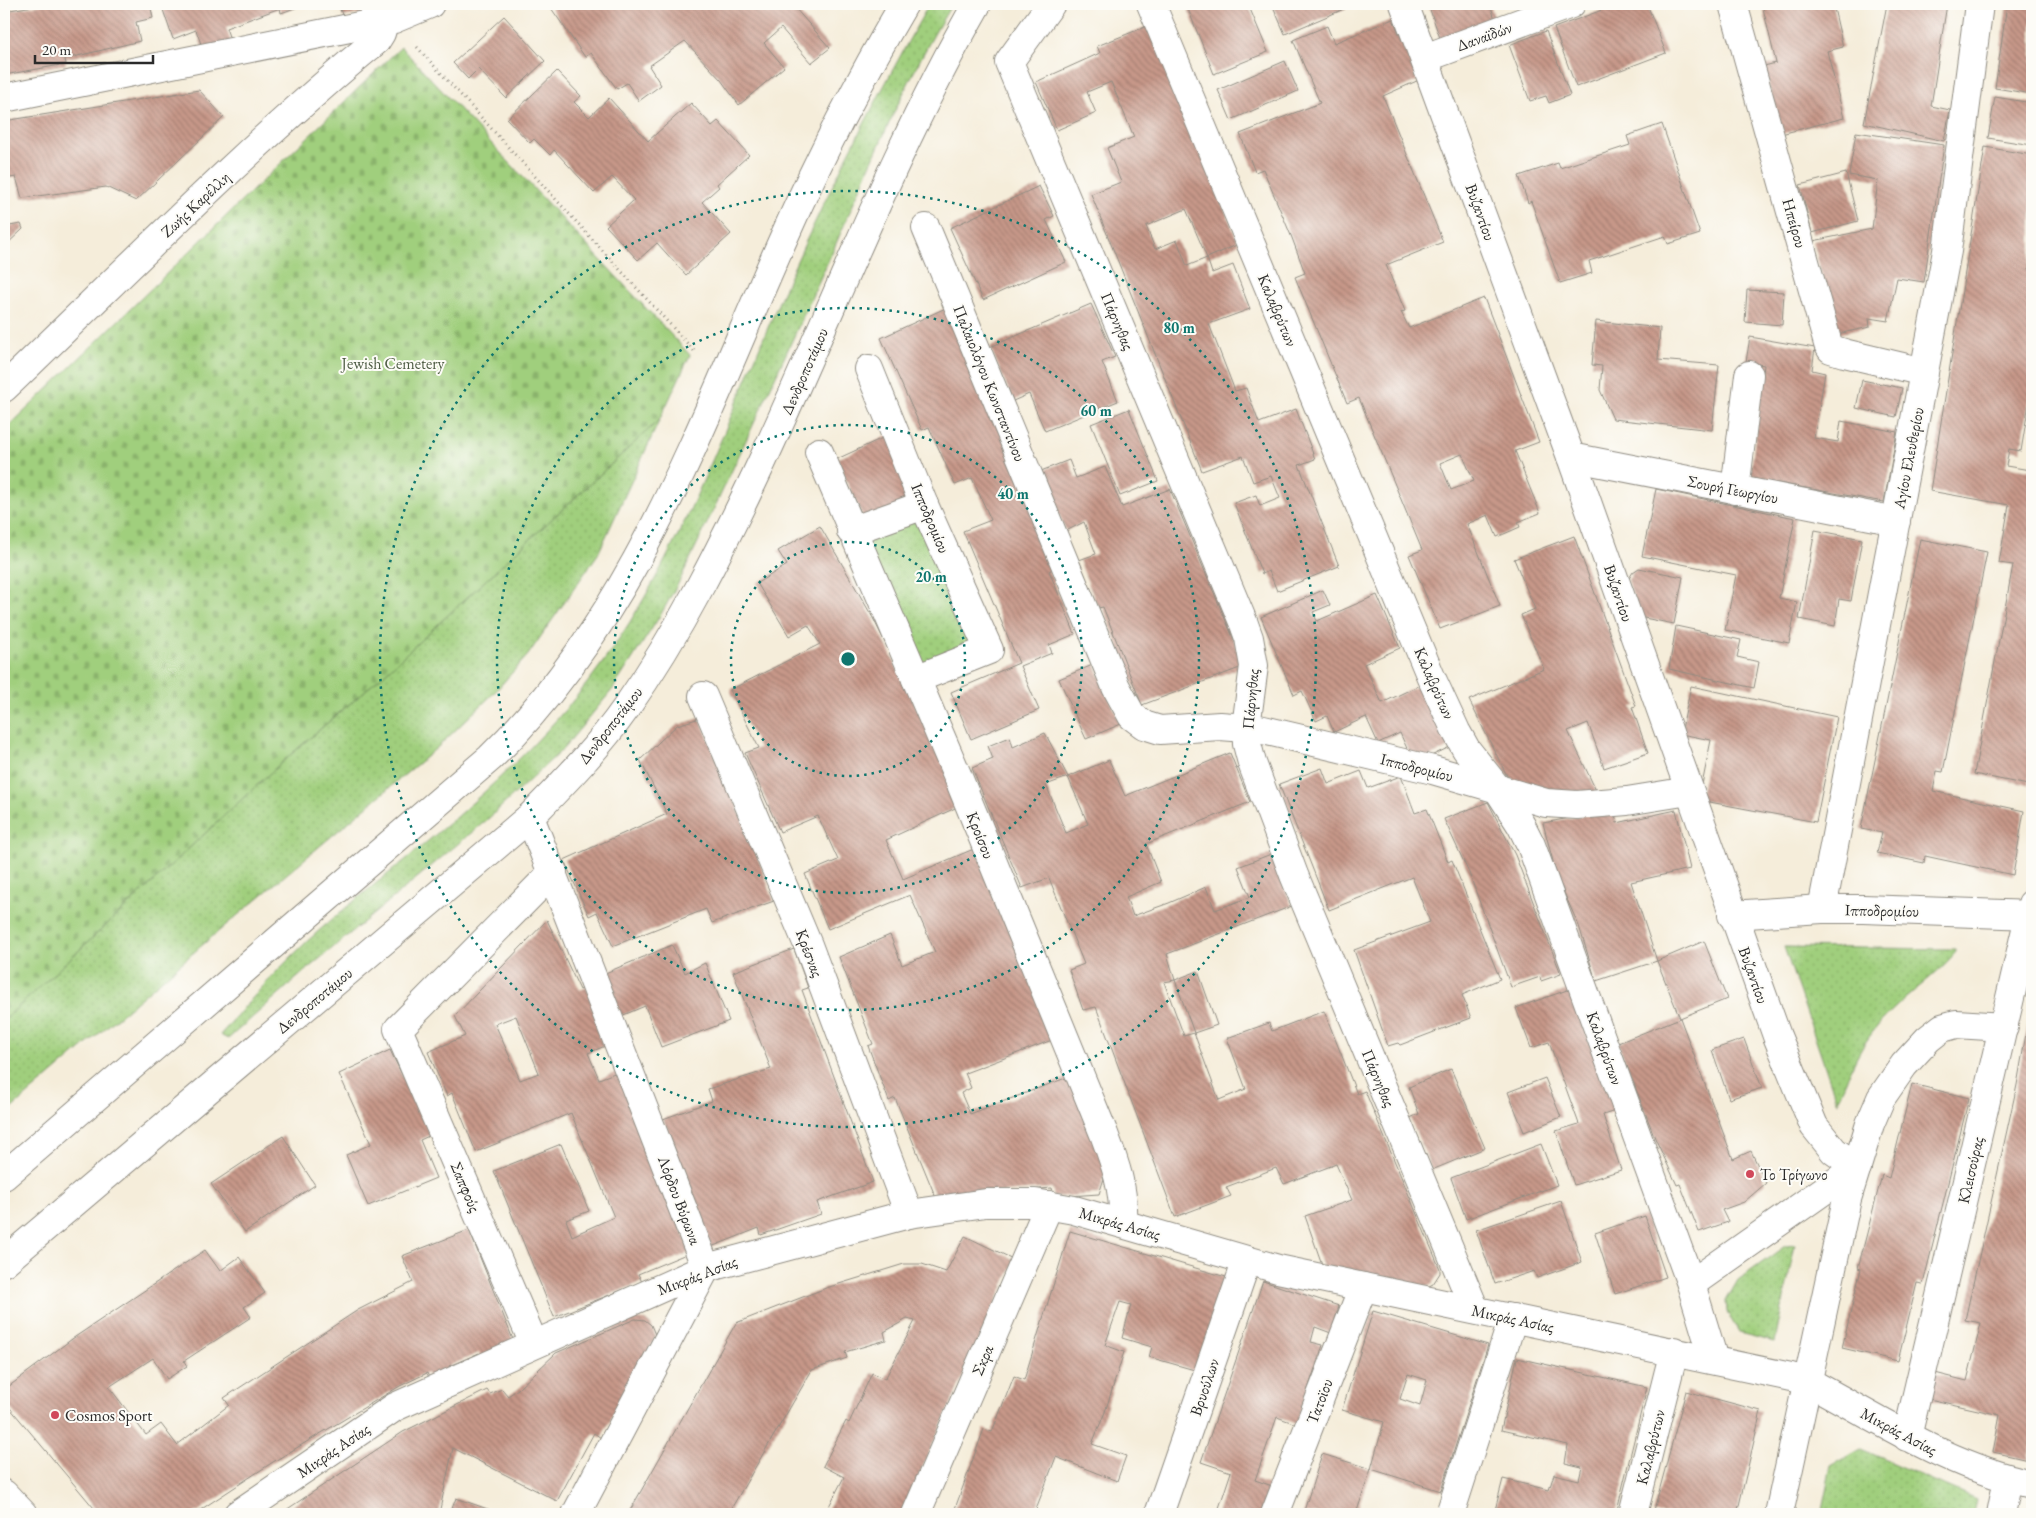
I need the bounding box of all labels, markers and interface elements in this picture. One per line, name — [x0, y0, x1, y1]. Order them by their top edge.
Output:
street label: Δαναϊδών — [1453, 17, 1515, 56]
scale bar — [35, 32, 152, 64]
text: 20 m — [42, 40, 71, 59]
street label: Ζωής Καρέλλη — [156, 167, 234, 242]
street label: Βυζαντίου — [1461, 181, 1501, 244]
street label: Ηπείρου — [1777, 196, 1812, 250]
street label: Καλαβρύτων — [1253, 271, 1302, 350]
street label: Πάρνηθας — [1096, 289, 1139, 354]
street label: Παλαιολόγου Κωνσταντίνου — [948, 302, 1031, 465]
text: 80 m — [1163, 318, 1195, 337]
street label: Δενδροποτάμου — [776, 324, 833, 418]
park label: Jewish Cemetery — [339, 353, 446, 374]
text: 60 m — [1080, 401, 1112, 420]
street label: Αγίου Ελευθερίου — [1888, 405, 1929, 512]
street label: Σουρή Γεωργίου — [1686, 470, 1780, 509]
street label: Ιπποδρομίου — [906, 480, 955, 556]
text: 40 m — [997, 484, 1029, 503]
street label: Βυζαντίου — [1599, 562, 1638, 625]
text: 20 m — [915, 567, 947, 586]
street label: Καλαβρύτων — [1409, 644, 1460, 723]
centre of rings — [839, 650, 857, 668]
street label: Πάρνηθας — [1237, 667, 1264, 730]
street label: Δενδροποτάμου — [573, 682, 647, 768]
street label: Ιπποδρομίου — [1378, 748, 1455, 787]
street label: Κροίσου — [962, 809, 999, 862]
street label: Ιπποδρομίου — [1845, 899, 1919, 922]
street label: Κρέσνας — [791, 926, 828, 981]
street label: Βυζαντίου — [1734, 944, 1774, 1007]
street label: Δενδροποτάμου — [272, 962, 357, 1038]
street label: Καλαβρύτων — [1582, 1008, 1628, 1088]
street label: Πάρνηθας — [1357, 1046, 1400, 1111]
street label: Κλεισούρας — [1953, 1134, 1988, 1206]
street label: Λόρδου Βύρωνα — [653, 1152, 706, 1248]
street label: Σαπφούς — [446, 1159, 486, 1216]
place label: Το Τρίγωνο — [1760, 1164, 1828, 1185]
marker: Το Τρίγωνο — [1744, 1168, 1756, 1180]
street label: Μικράς Ασίας — [1077, 1202, 1163, 1245]
street label: Μικράς Ασίας — [654, 1250, 740, 1300]
street label: Μικράς Ασίας — [1470, 1300, 1557, 1338]
street label: Σκρα — [967, 1341, 999, 1379]
street label: Βρυούλων — [1185, 1356, 1224, 1419]
street label: Τατοϊου — [1301, 1376, 1338, 1427]
street label: Μικράς Ασίας — [1857, 1403, 1941, 1461]
place label: Cosmos Sport — [65, 1405, 152, 1426]
street label: Καλαβρύτων — [1631, 1407, 1670, 1487]
marker: Cosmos Sport — [49, 1409, 61, 1421]
street label: Μικράς Ασίας — [293, 1418, 374, 1483]

